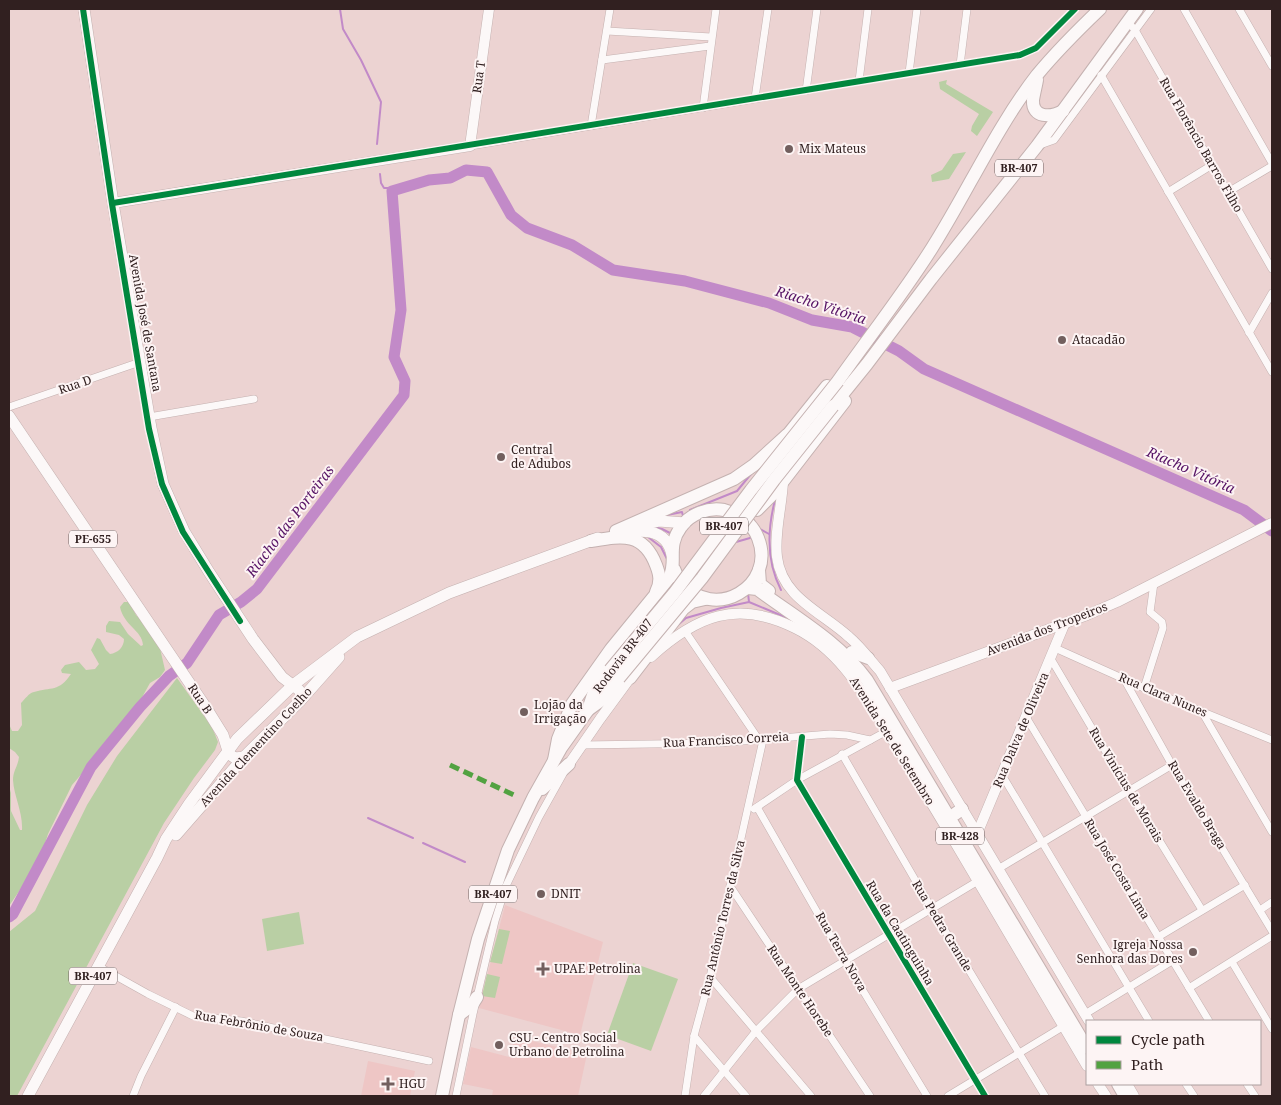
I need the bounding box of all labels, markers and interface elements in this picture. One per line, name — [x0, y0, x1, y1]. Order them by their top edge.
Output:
street label: Rua T — [468, 59, 489, 94]
street label: Rua Florêncio Barros Filho — [1156, 74, 1247, 215]
place label: Mix Mateus — [799, 140, 866, 157]
marker: Mix Mateus — [783, 143, 795, 155]
road number: BR-407 — [995, 160, 1043, 177]
street label: Avenida José de Santana — [125, 253, 166, 393]
water label: Riacho Vitória — [772, 281, 870, 328]
place label: Atacadão — [1072, 331, 1125, 348]
marker: Atacadão — [1056, 334, 1068, 346]
street label: Rua D — [56, 371, 94, 398]
place label: Central de Adubos — [511, 441, 571, 472]
water label: Riacho Vitória — [1143, 441, 1239, 498]
marker: Central de Adubos — [495, 451, 507, 463]
water label: Riacho das Porteiras — [241, 461, 338, 581]
road number: BR-407 — [700, 518, 748, 534]
road number: PE-655 — [69, 530, 117, 548]
street label: Avenida dos Tropeiros — [984, 598, 1110, 659]
street label: Rodovia BR-407 — [589, 615, 656, 696]
street label: Rua Clara Nunes — [1116, 668, 1210, 721]
street label: Rua Dalva de Oliveira — [988, 669, 1053, 790]
street label: Avenida Sete de Setembro — [846, 673, 939, 808]
street label: Rua B — [184, 680, 217, 717]
street label: Avenida Clementino Coelho — [196, 683, 316, 810]
place label: Lojão da Irrigação — [534, 696, 586, 727]
marker: Lojão da Irrigação — [518, 706, 530, 718]
street label: Rua Vinícius de Morais — [1085, 724, 1168, 845]
street label: Rua Francisco Correia — [663, 728, 790, 751]
street label: Rua Evaldo Braga — [1164, 757, 1231, 853]
street label: Rua José Costa Lima — [1081, 815, 1154, 923]
road number: BR-428 — [936, 828, 984, 844]
street label: Rua Antônio Torres da Silva — [696, 838, 749, 997]
street label: Rua da Caatinguinha — [862, 877, 939, 988]
street label: Rua Pedra Grande — [908, 877, 976, 975]
place label: DNIT — [551, 885, 581, 902]
road number: BR-407 — [469, 886, 517, 902]
marker: DNIT — [535, 888, 547, 900]
street label: Rua Terra Nova — [812, 909, 871, 995]
place label: Igreja Nossa Senhora das Dores — [1077, 936, 1183, 967]
street label: Rua Monte Horebe — [763, 941, 837, 1040]
marker: Igreja Nossa Senhora das Dores — [1187, 946, 1199, 958]
place label: UPAE Petrolina — [554, 960, 641, 977]
marker: UPAE Petrolina — [536, 962, 550, 976]
road number: BR-407 — [69, 968, 117, 984]
street label: Rua Febrônio de Souza — [193, 1006, 325, 1045]
legend — [1086, 1020, 1261, 1085]
place label: CSU - Centro Social Urbano de Petrolina — [509, 1029, 625, 1060]
text: Cycle path — [1131, 1029, 1206, 1049]
marker: CSU - Centro Social Urbano de Petrolina — [493, 1039, 505, 1051]
text: Path — [1131, 1054, 1164, 1074]
place label: HGU — [399, 1075, 426, 1092]
marker: HGU — [381, 1077, 395, 1091]

